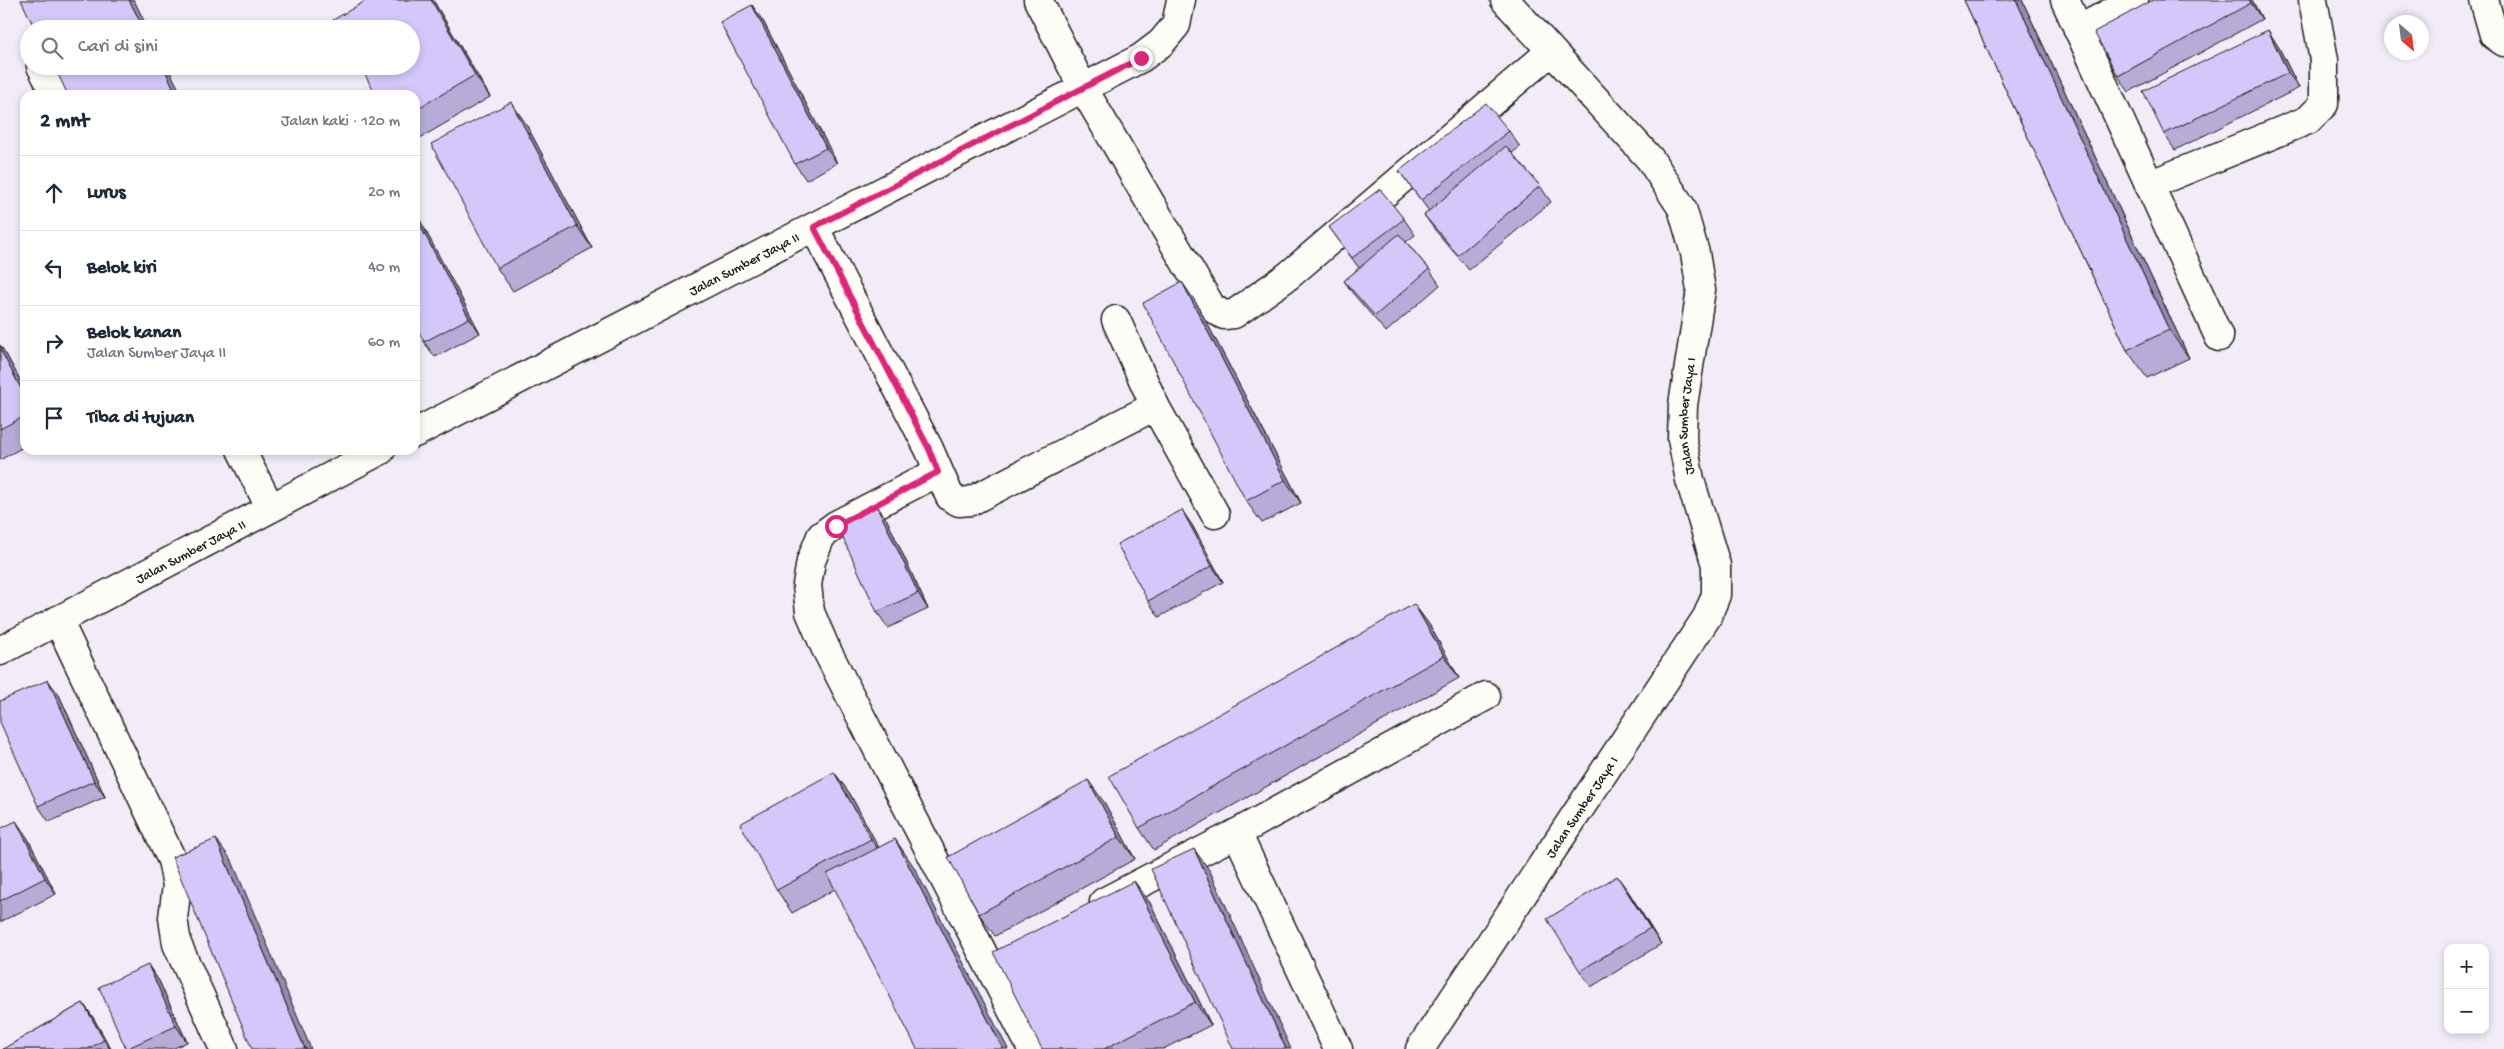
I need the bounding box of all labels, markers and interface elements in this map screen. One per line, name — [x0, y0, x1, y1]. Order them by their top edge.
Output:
north arrow — [2384, 15, 2429, 60]
search box — [20, 20, 420, 75]
icon: search — [38, 34, 66, 62]
text: Cari di sini — [78, 36, 158, 59]
route end — [1130, 47, 1153, 70]
text: 2 mnt — [40, 110, 89, 135]
text: Jalan kaki · 120 m — [281, 113, 400, 132]
icon: ahead — [40, 179, 68, 207]
text: Lurus — [87, 182, 126, 205]
text: 20 m — [368, 184, 400, 203]
street label: Jalan Sumber Jaya II — [687, 230, 803, 301]
icon: left — [40, 254, 68, 282]
text: Belok kiri — [87, 257, 157, 280]
text: 40 m — [368, 259, 400, 278]
text: Belok kanan — [87, 322, 181, 345]
icon: right — [40, 329, 68, 357]
text: 60 m — [368, 334, 400, 353]
text: Jalan Sumber Jaya II — [87, 345, 226, 364]
street label: Jalan Sumber Jaya I — [1676, 356, 1701, 476]
icon: arrive — [40, 404, 68, 432]
text: Tiba di tujuan — [87, 407, 194, 430]
route start — [825, 515, 848, 538]
street label: Jalan Sumber Jaya II — [133, 517, 249, 589]
street label: Jalan Sumber Jaya I — [1543, 754, 1623, 862]
map controls — [2444, 944, 2489, 1034]
button: + — [2444, 944, 2489, 989]
button: − — [2444, 989, 2489, 1034]

